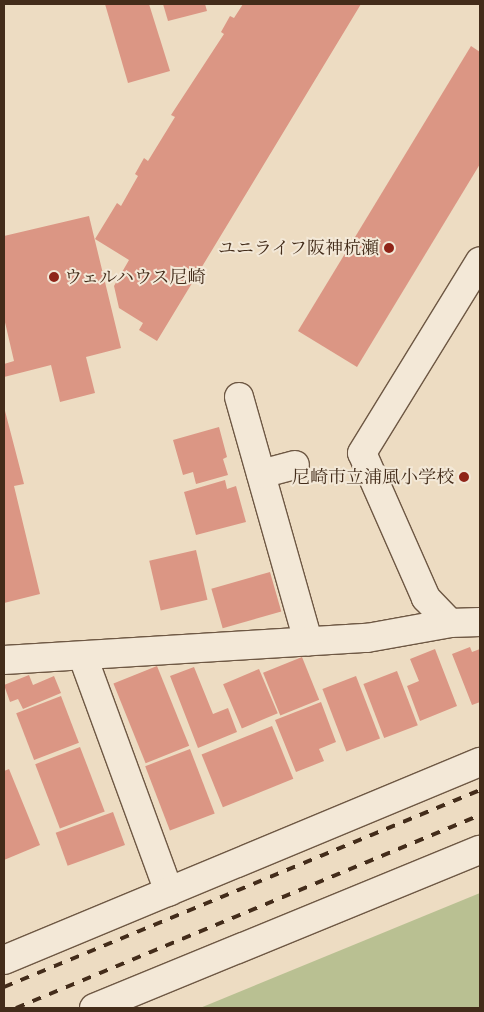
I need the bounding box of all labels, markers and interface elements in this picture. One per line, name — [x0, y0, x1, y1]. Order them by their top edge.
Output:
place label: ユニライフ阪神杭瀬 — [217, 237, 379, 259]
marker: ユニライフ阪神杭瀬 — [383, 242, 395, 254]
place label: ウェルハウス尼崎 — [64, 266, 208, 288]
marker: ウェルハウス尼崎 — [48, 271, 60, 283]
place label: 尼崎市立浦風小学校 — [292, 466, 454, 488]
marker: 尼崎市立浦風小学校 — [458, 471, 470, 483]

